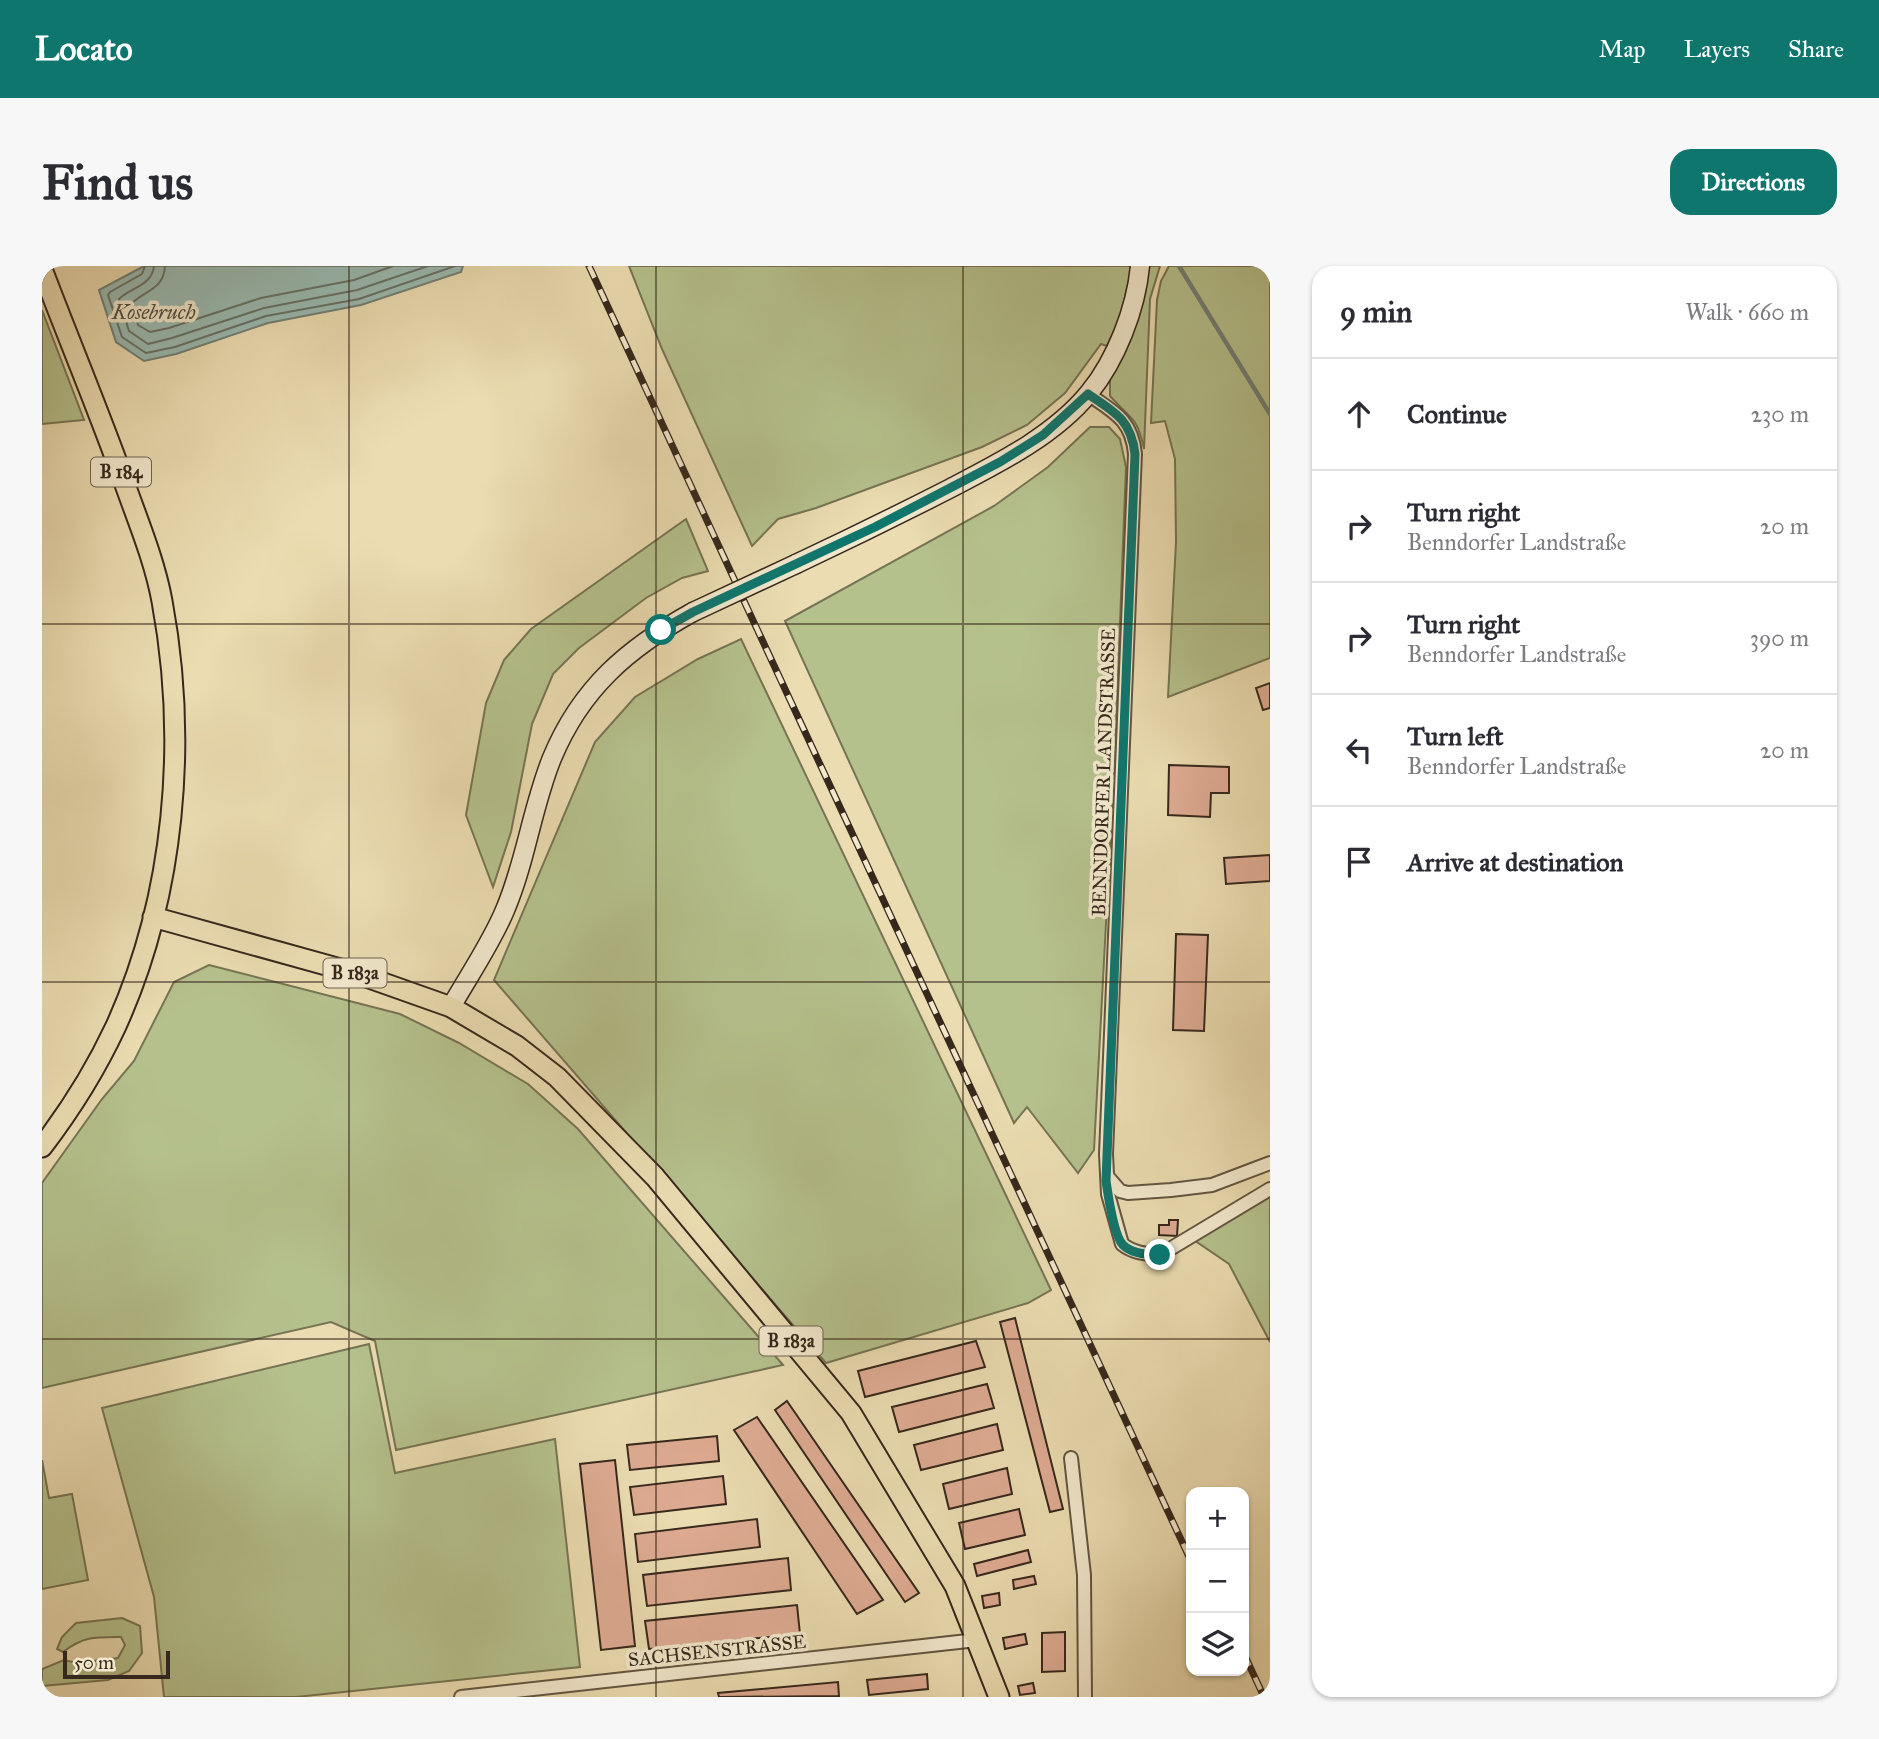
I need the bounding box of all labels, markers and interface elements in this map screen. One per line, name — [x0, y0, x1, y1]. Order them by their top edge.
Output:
text: Locato — [35, 29, 133, 69]
text: Map — [1599, 34, 1646, 64]
text: Layers — [1684, 34, 1750, 64]
text: Share — [1788, 34, 1844, 64]
button: Directions — [1670, 149, 1837, 215]
text: Find us — [42, 153, 193, 212]
text: 9 min — [1340, 294, 1412, 330]
text: Walk · 660 m — [1685, 298, 1809, 326]
water label: Kosebruch — [111, 299, 196, 325]
icon: ahead — [1340, 395, 1378, 433]
text: Continue — [1407, 398, 1507, 430]
text: 230 m — [1751, 400, 1809, 428]
road number: B 184 — [91, 457, 151, 486]
text: Turn right — [1407, 496, 1520, 528]
icon: right — [1340, 507, 1378, 545]
text: 20 m — [1760, 512, 1809, 540]
text: Benndorfer Landstraße — [1407, 528, 1626, 556]
text: Turn right — [1407, 608, 1520, 640]
route start — [645, 614, 676, 645]
icon: right — [1340, 619, 1378, 657]
text: 390 m — [1750, 624, 1809, 652]
street label: BENNDORFER LANDSTRASSE — [1087, 627, 1120, 917]
text: Benndorfer Landstraße — [1407, 640, 1626, 668]
text: Turn left — [1407, 720, 1503, 752]
icon: left — [1340, 731, 1378, 769]
text: 20 m — [1760, 736, 1809, 764]
text: Benndorfer Landstraße — [1407, 752, 1626, 780]
icon: arrive — [1340, 843, 1378, 881]
text: Arrive at destination — [1407, 846, 1624, 878]
road number: B 183a — [324, 958, 386, 988]
route end — [1144, 1239, 1175, 1270]
road number: B 183a — [760, 1326, 822, 1356]
map controls — [1186, 1487, 1249, 1676]
button: + — [1186, 1487, 1249, 1550]
button: − — [1186, 1550, 1249, 1613]
button: layers — [1186, 1613, 1249, 1676]
street label: SACHSENSTRASSE — [627, 1630, 808, 1671]
scale bar — [63, 1648, 170, 1680]
text: 50 m — [74, 1651, 114, 1674]

